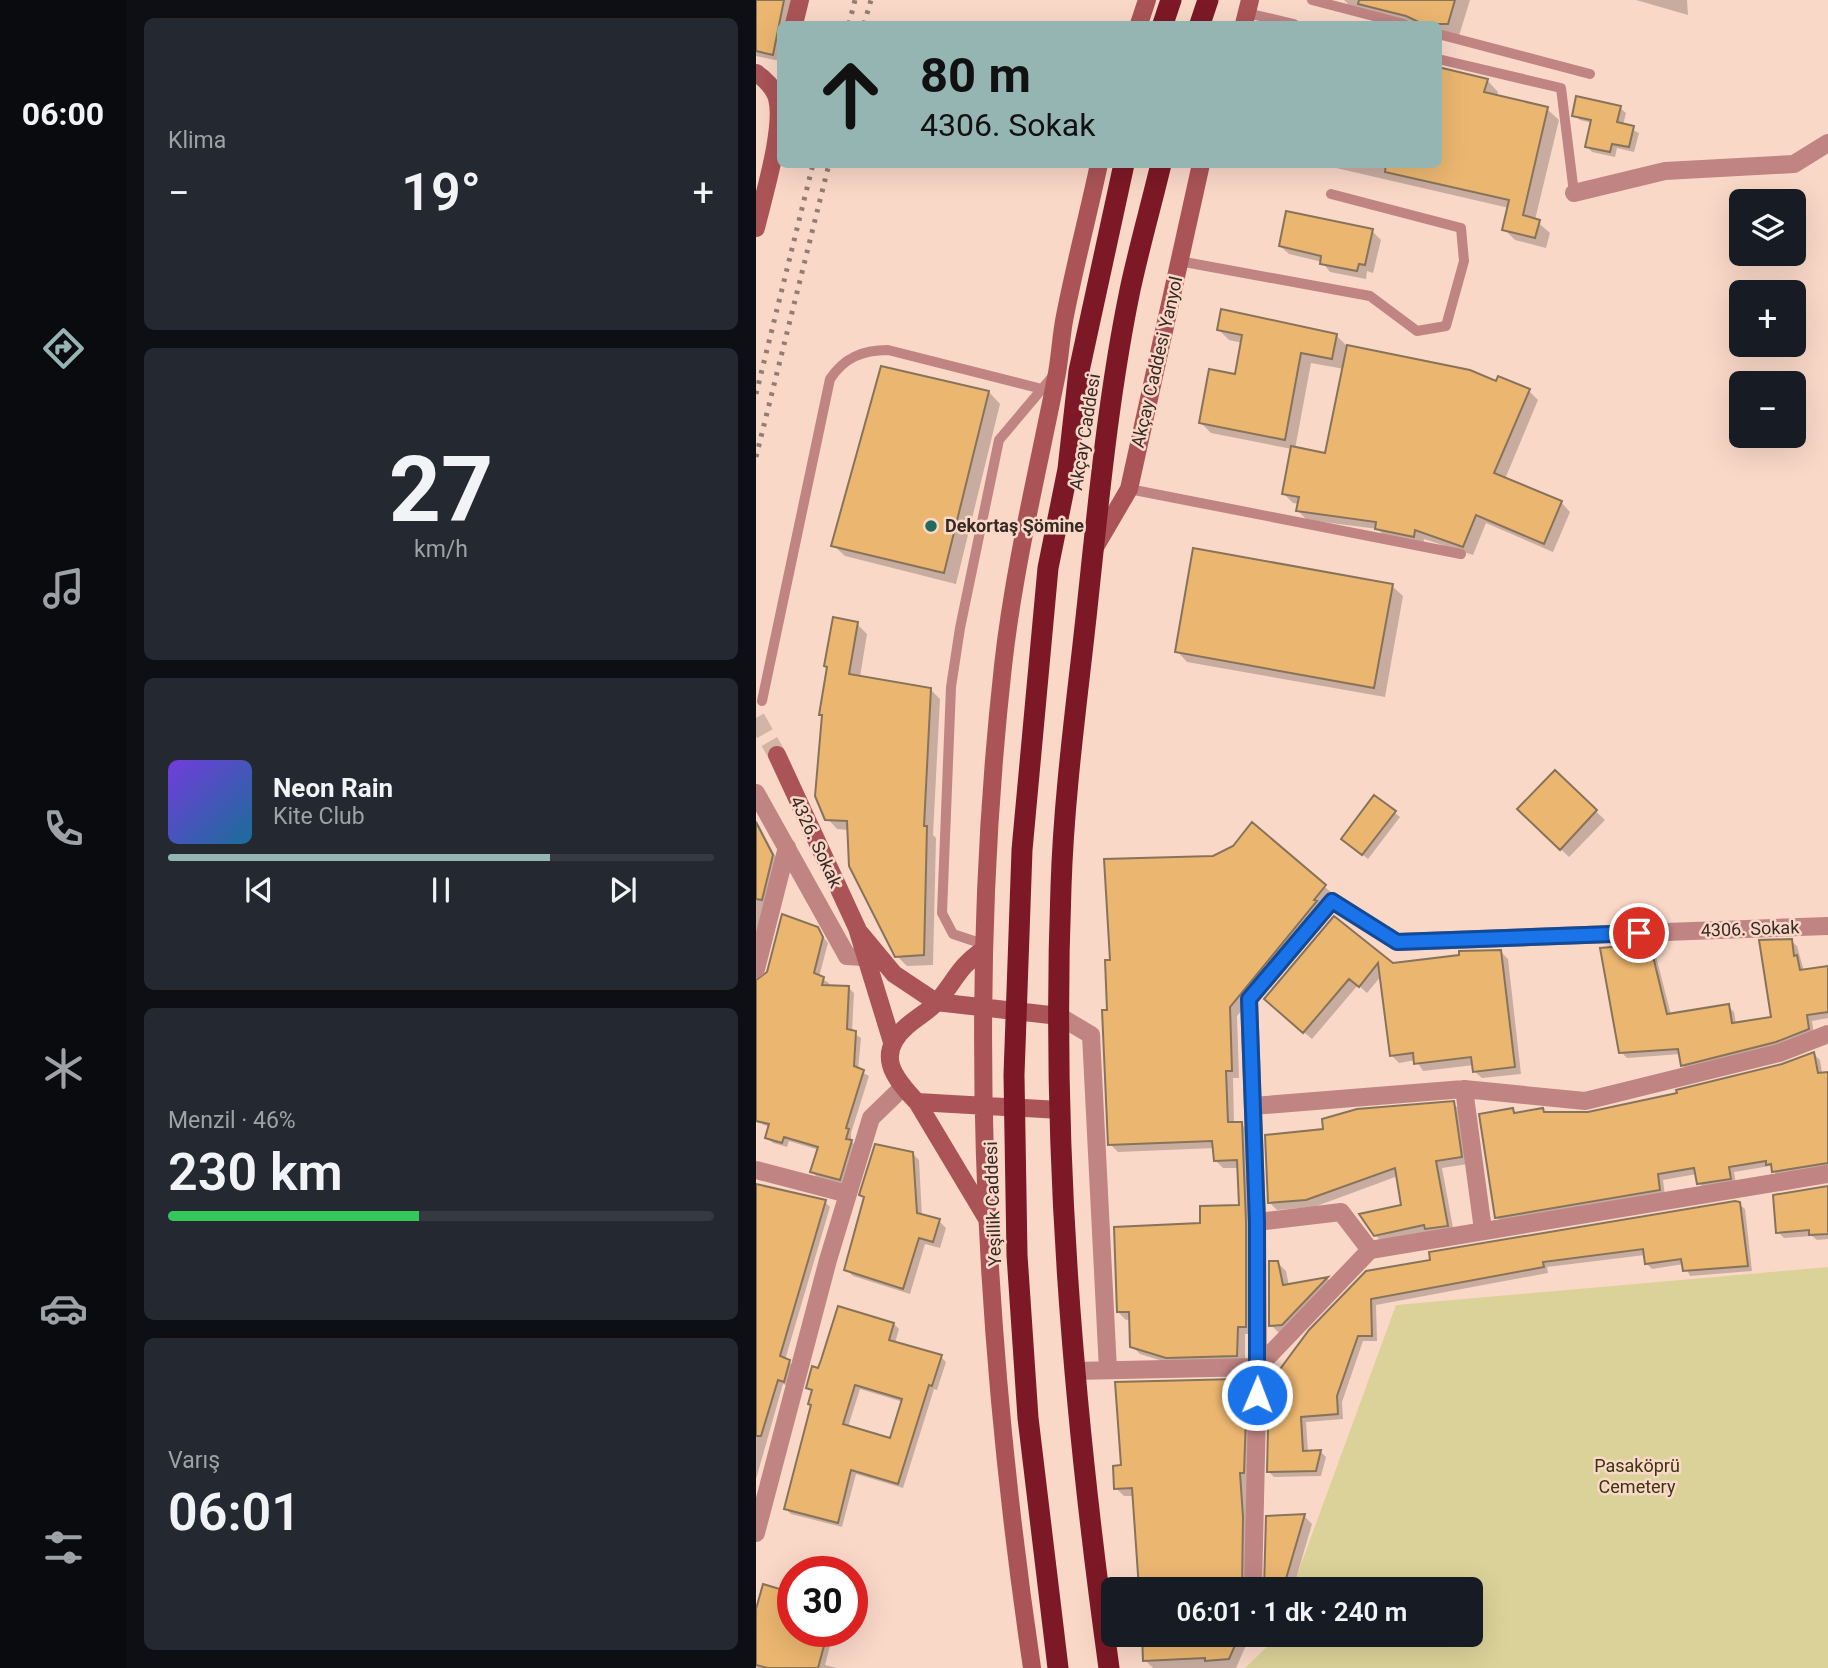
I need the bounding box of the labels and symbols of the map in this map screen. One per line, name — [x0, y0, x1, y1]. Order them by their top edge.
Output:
street label: Akçay Caddesi Yanyol — [1127, 274, 1186, 450]
street label: Akçay Caddesi — [1065, 372, 1104, 492]
place label: Dekortaş Şömine — [945, 515, 1084, 536]
marker: Dekortaş Şömine — [923, 518, 939, 534]
street label: 4326. Sokak — [786, 793, 847, 892]
pin — [1609, 903, 1669, 963]
street label: 4306. Sokak — [1700, 916, 1801, 941]
street label: Yeşillik Caddesi — [980, 1141, 1005, 1267]
position arrow — [1220, 1358, 1294, 1432]
park label: Pasaköprü Cemetery — [1594, 1455, 1680, 1497]
speed limit sign: 30 — [777, 1556, 868, 1647]

